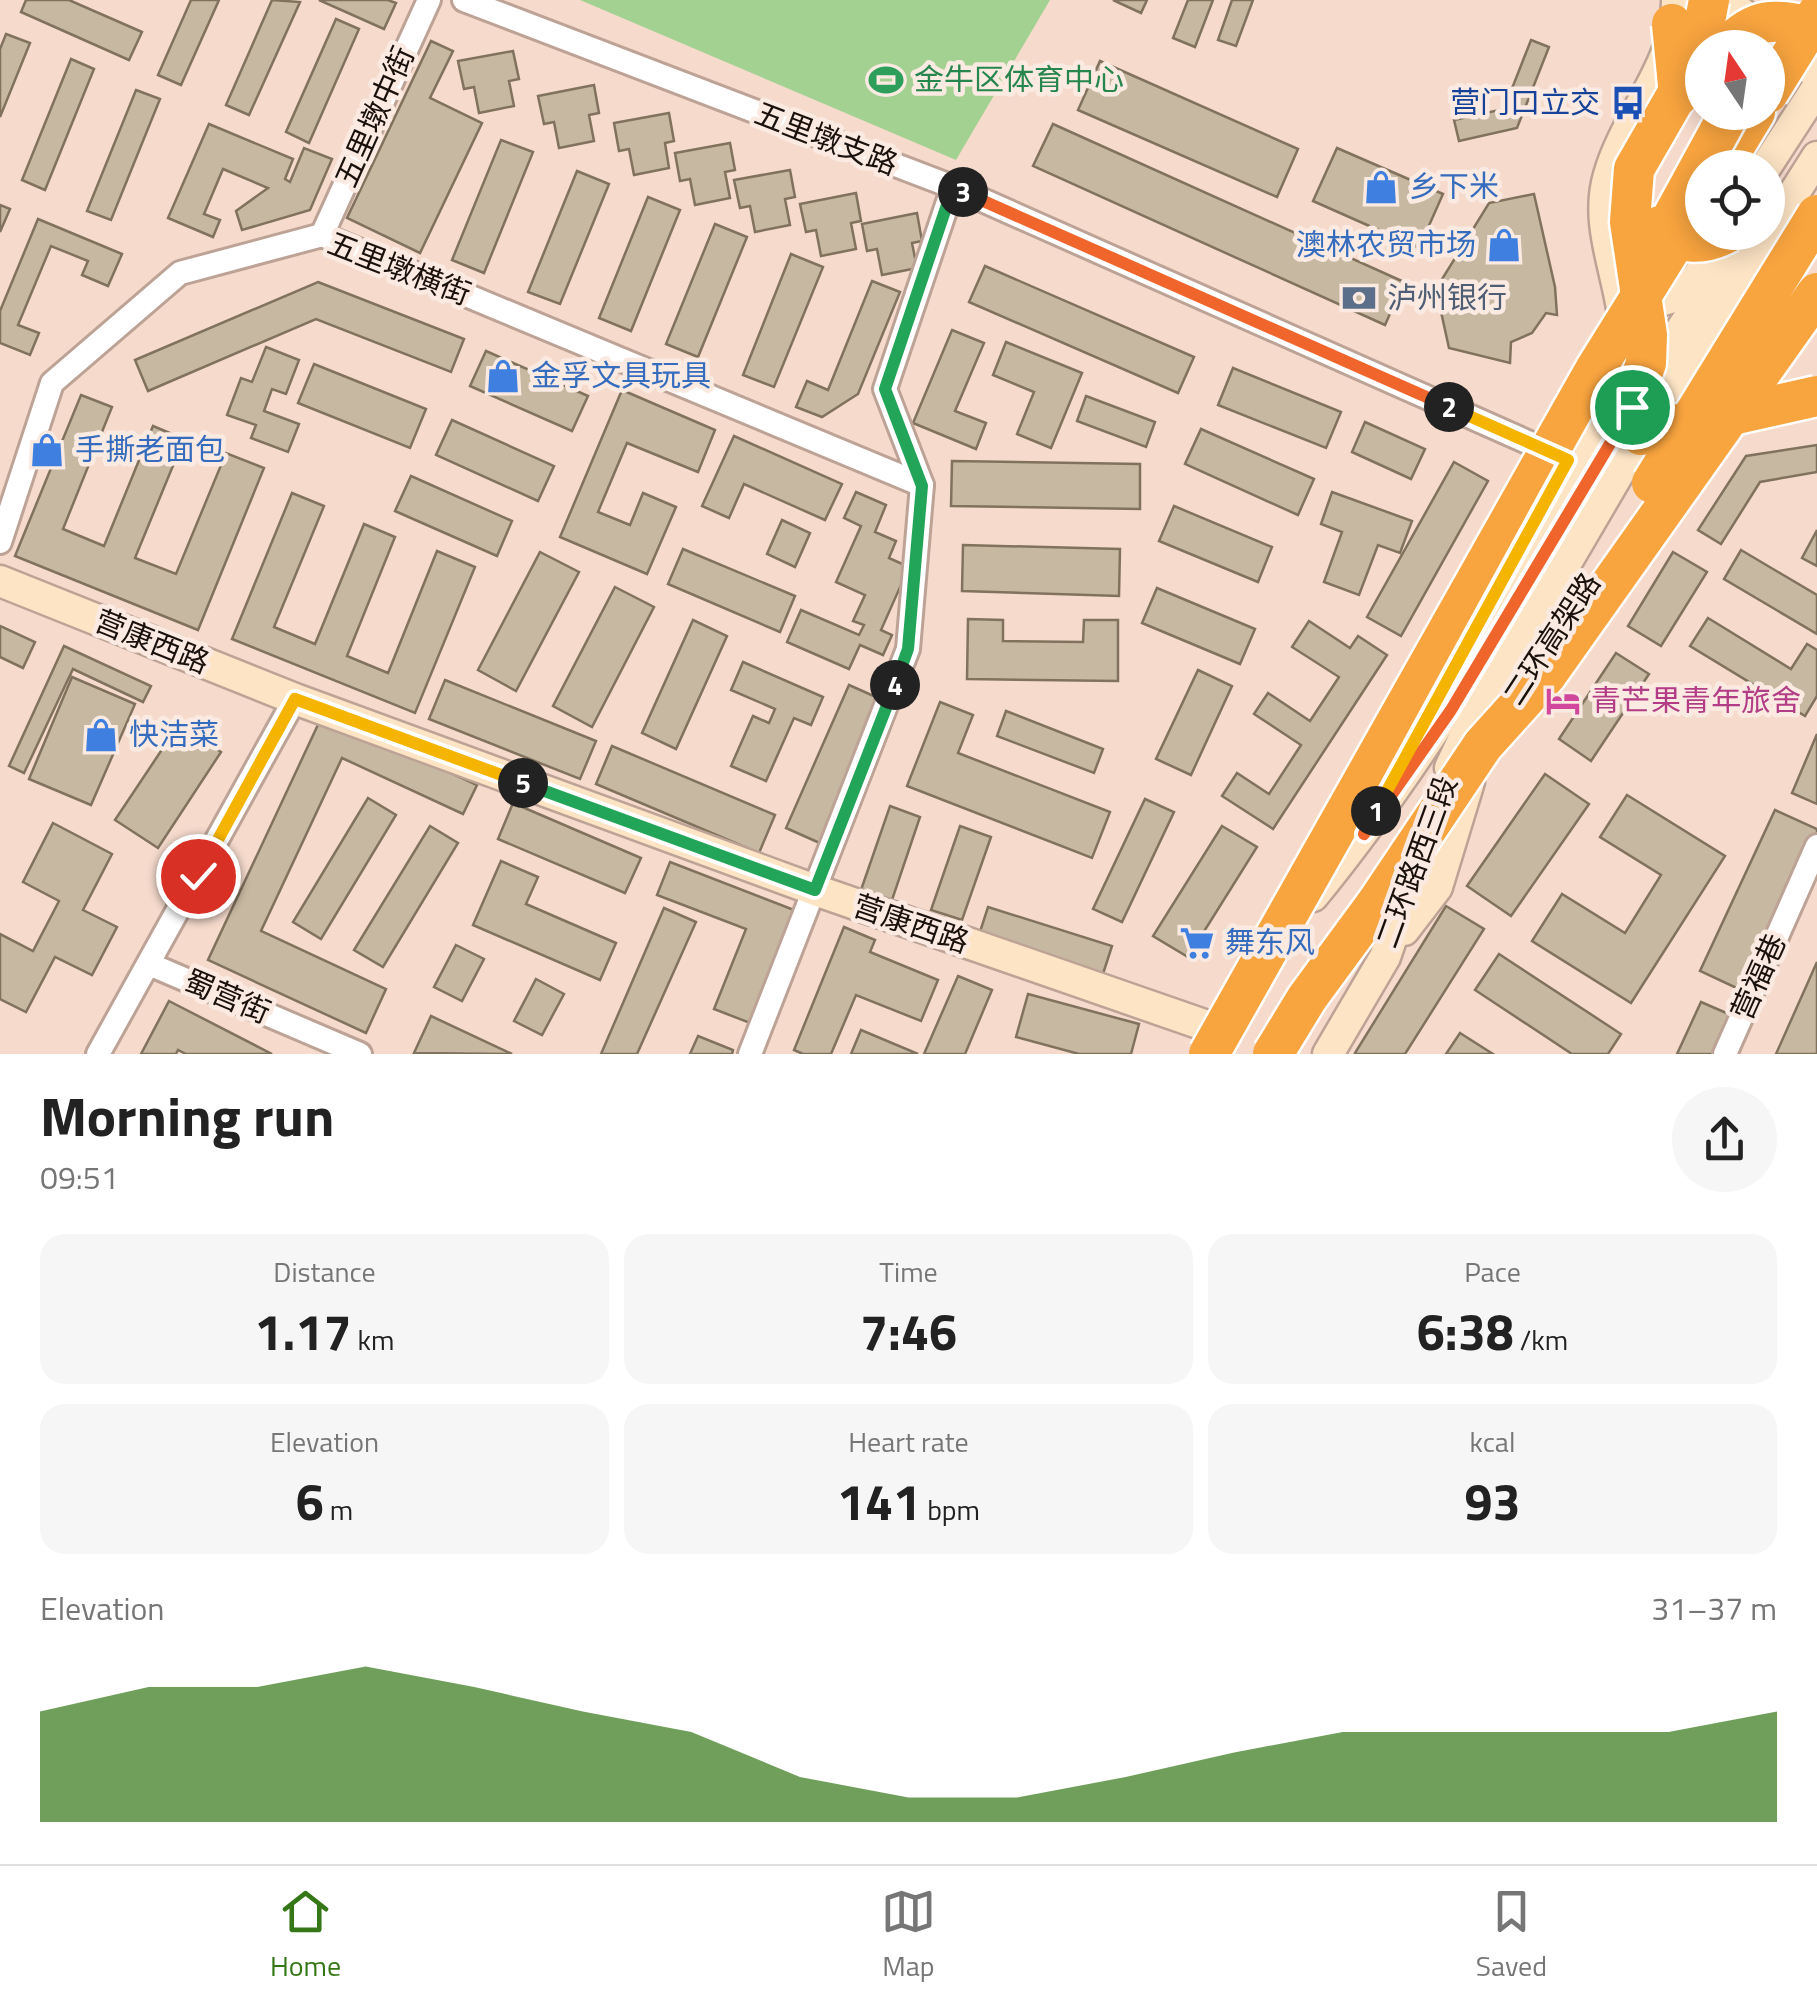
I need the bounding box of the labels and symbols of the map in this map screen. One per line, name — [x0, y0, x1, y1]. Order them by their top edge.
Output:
north arrow — [1685, 30, 1785, 130]
street label: 五里墩中街 — [323, 39, 426, 194]
place label: 金牛区体育中心 — [914, 56, 1124, 102]
sports icon: 金牛区体育中心 — [867, 61, 905, 99]
place label: 营门口立交 — [1450, 79, 1600, 125]
bus stop icon: 营门口立交 — [1609, 84, 1647, 122]
street label: 五里墩支路 — [748, 90, 905, 186]
place label: 乡下米 — [1409, 163, 1499, 209]
pin: 3 — [938, 167, 988, 217]
shop icon: 乡下米 — [1362, 168, 1400, 206]
street label: 五里墩横街 — [321, 220, 478, 316]
place label: 澳林农贸市场 — [1296, 221, 1476, 267]
shop icon: 澳林农贸市场 — [1485, 226, 1523, 264]
place label: 泸州银行 — [1387, 274, 1507, 320]
bank icon: 泸州银行 — [1340, 279, 1378, 317]
place label: 金孚文具玩具 — [531, 352, 711, 398]
shop icon: 金孚文具玩具 — [484, 357, 522, 395]
pin — [1590, 365, 1675, 450]
pin: 2 — [1424, 382, 1474, 432]
place label: 手撕老面包 — [75, 426, 225, 472]
shop icon: 手撕老面包 — [28, 431, 66, 469]
street label: 二环高架路 — [1491, 563, 1611, 714]
street label: 营康西路 — [88, 597, 217, 685]
pin: 4 — [870, 660, 920, 710]
place label: 青芒果青年旅舍 — [1591, 677, 1801, 723]
hotel icon: 青芒果青年旅舍 — [1544, 682, 1582, 720]
place label: 快洁菜 — [129, 711, 219, 757]
shop icon: 快洁菜 — [82, 716, 120, 754]
pin: 5 — [498, 758, 548, 808]
street label: 二环路西三段 — [1364, 769, 1468, 954]
pin: 1 — [1351, 786, 1401, 836]
pin — [156, 834, 241, 919]
street label: 营康西路 — [847, 882, 976, 964]
place label: 舞东风 — [1225, 919, 1315, 965]
supermarket icon: 舞东风 — [1178, 924, 1216, 962]
street label: 营福巷 — [1719, 926, 1797, 1027]
street label: 蜀营街 — [177, 957, 278, 1035]

